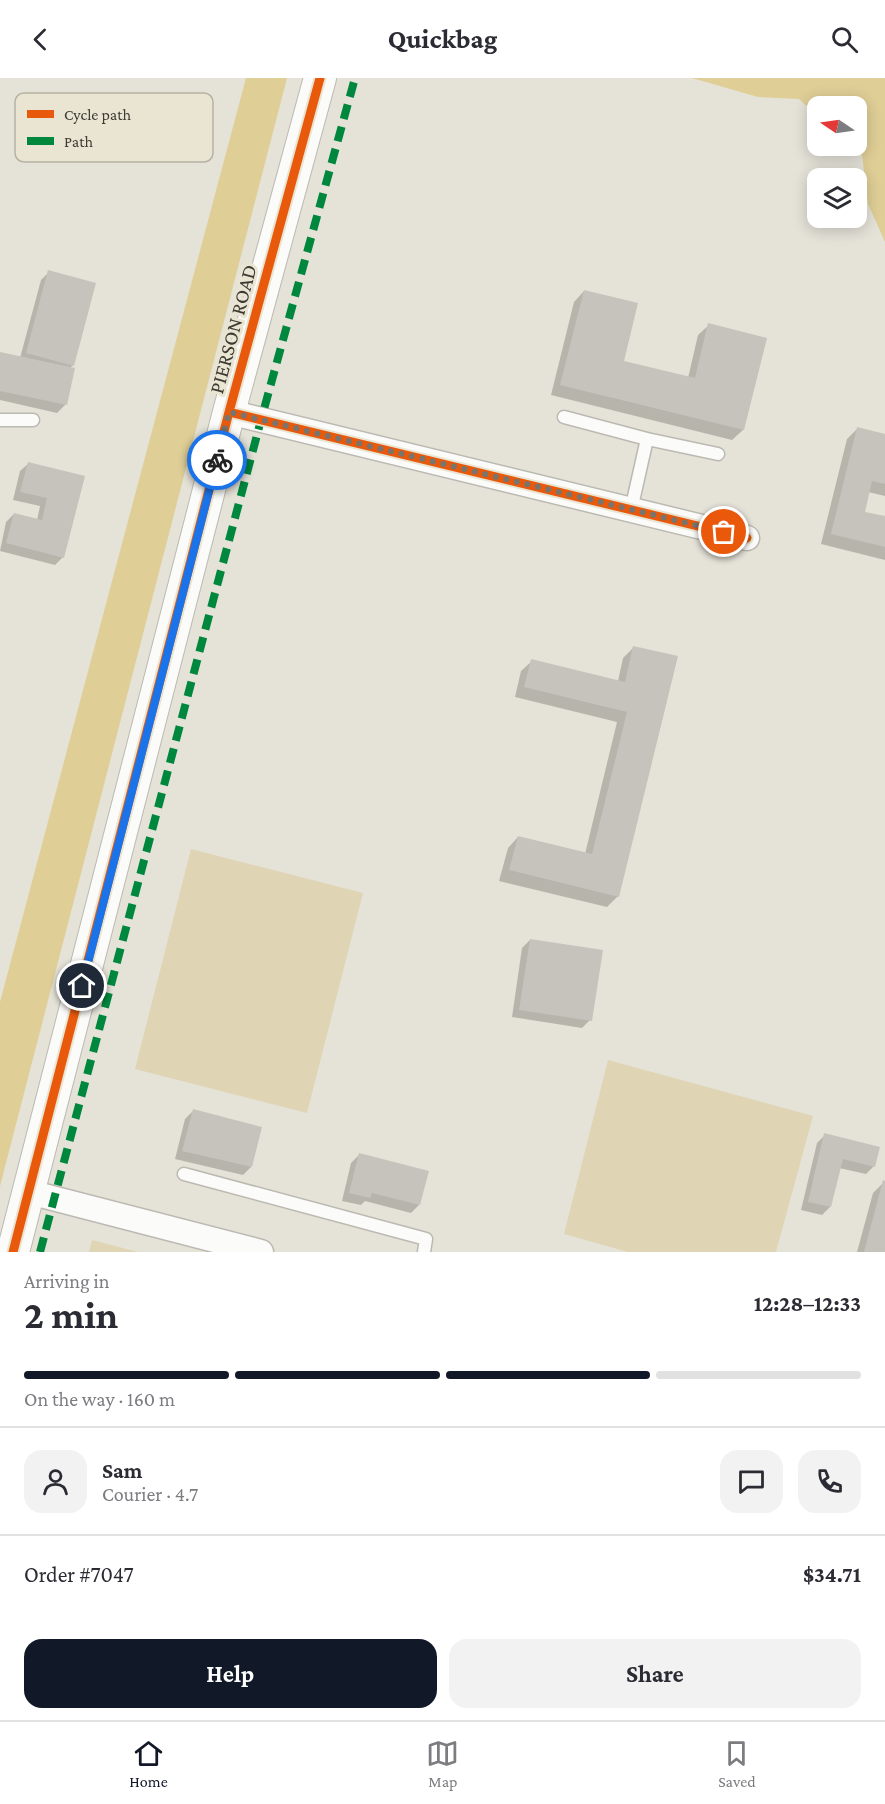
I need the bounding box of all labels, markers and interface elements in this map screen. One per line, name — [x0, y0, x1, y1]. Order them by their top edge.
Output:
icon: back — [24, 23, 57, 56]
icon: search — [828, 23, 861, 56]
text: Quickbag — [388, 24, 497, 54]
legend — [15, 93, 213, 162]
north arrow — [807, 96, 867, 156]
map controls — [807, 96, 867, 228]
text: Cycle path — [64, 106, 131, 124]
text: Path — [64, 133, 94, 150]
button: layers — [807, 168, 867, 228]
street label: PIERSON ROAD — [204, 262, 262, 396]
courier — [187, 430, 247, 490]
icon: bike — [201, 444, 234, 477]
pin — [698, 506, 749, 557]
icon: bag — [707, 515, 740, 548]
pin — [56, 960, 107, 1011]
icon: home — [65, 969, 98, 1002]
text: Arriving in — [24, 1270, 109, 1292]
text: 12:28–12:33 — [754, 1291, 861, 1316]
text: 2 min — [24, 1293, 118, 1336]
text: On the way · 160 m — [24, 1388, 175, 1410]
button: person — [24, 1450, 87, 1513]
button: chat — [720, 1450, 783, 1513]
button: phone — [798, 1450, 861, 1513]
text: Sam — [102, 1458, 142, 1483]
text: Courier · 4.7 — [102, 1483, 198, 1505]
text: Order #7047 — [24, 1562, 134, 1587]
text: $34.71 — [803, 1562, 861, 1587]
button: Help — [24, 1639, 437, 1708]
button: Share — [449, 1639, 861, 1708]
tab: Home — [129, 1737, 168, 1790]
tab: Map — [426, 1737, 459, 1790]
tab: Saved — [718, 1737, 756, 1790]

